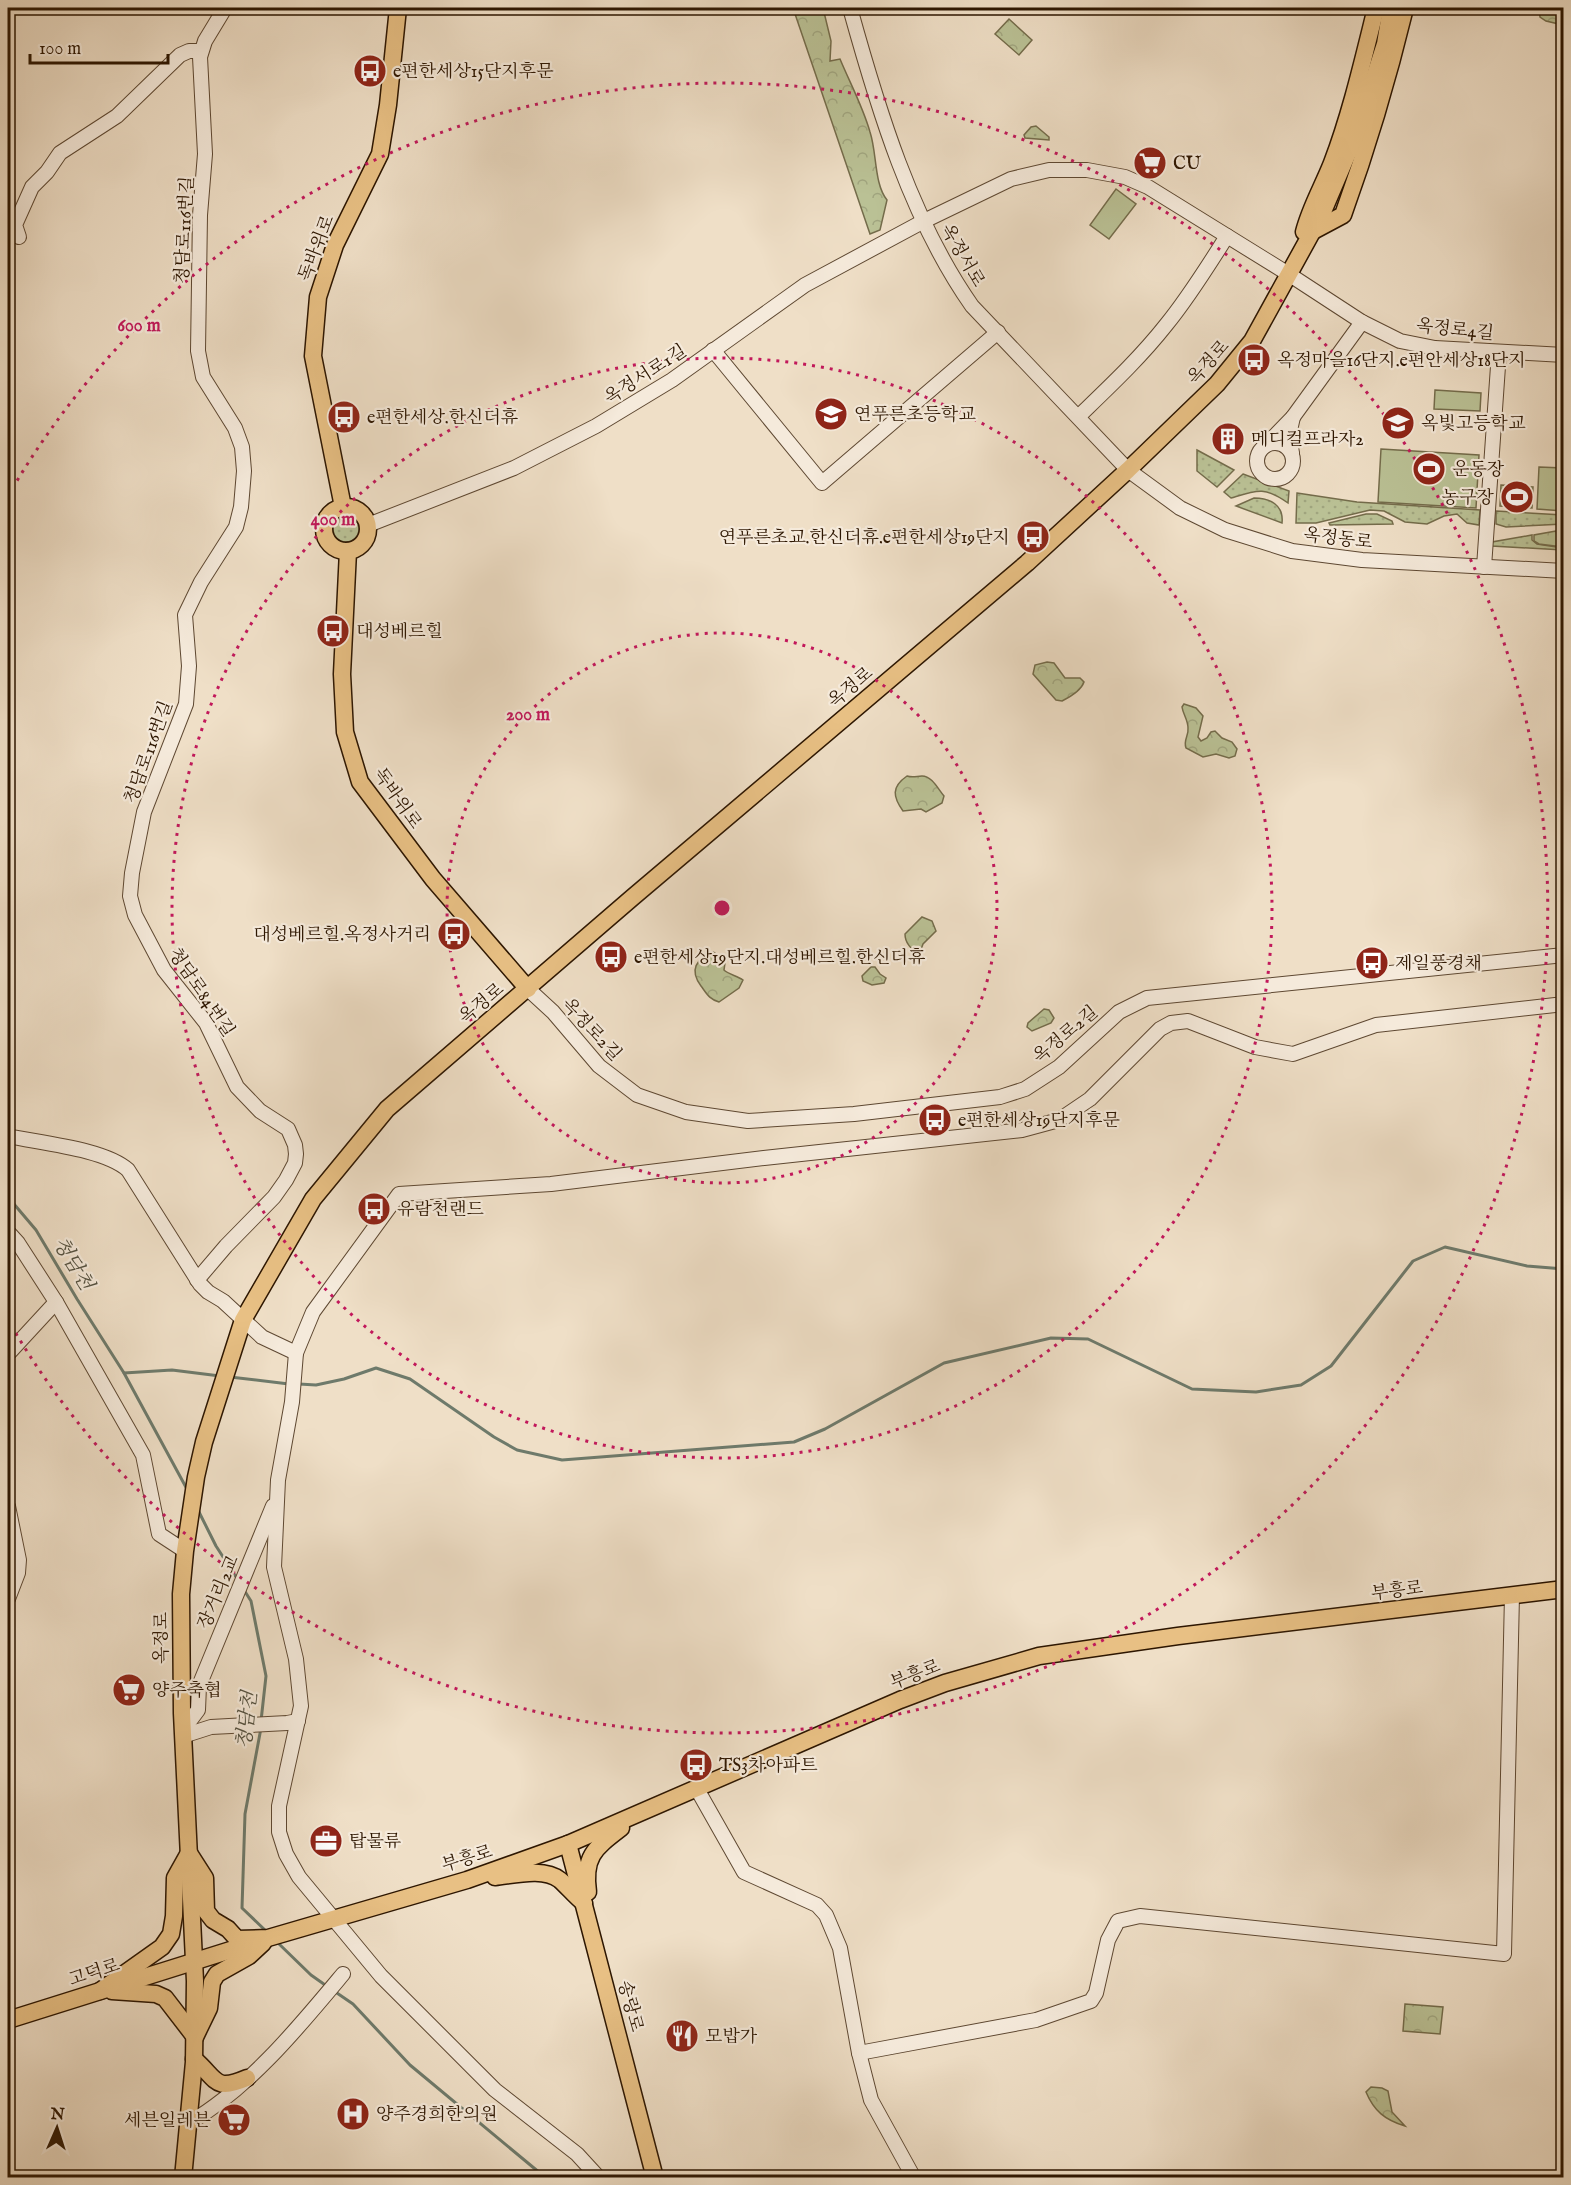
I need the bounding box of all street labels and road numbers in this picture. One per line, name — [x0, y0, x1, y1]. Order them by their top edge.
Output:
street label: 청담로116번길 — [171, 176, 200, 285]
street label: 독바위로 — [294, 212, 341, 285]
street label: 옥정서로 — [934, 220, 989, 292]
street label: 옥정로4길 — [1415, 315, 1495, 346]
street label: 옥정로 — [1183, 336, 1235, 390]
street label: 옥정서로1길 — [600, 340, 691, 410]
street label: 옥정동로 — [1302, 524, 1374, 555]
street label: 옥정로 — [824, 663, 878, 714]
street label: 청담로116번길 — [120, 698, 179, 807]
street label: 독바위로 — [367, 764, 426, 834]
street label: 청담로84번길 — [162, 944, 239, 1042]
street label: 옥정로 — [455, 979, 509, 1030]
street label: 옥정로2길 — [556, 994, 626, 1066]
street label: 옥정로2길 — [1029, 1001, 1103, 1069]
street label: 장거리2교 — [194, 1552, 245, 1633]
street label: 부흥로 — [1370, 1577, 1424, 1606]
street label: 옥정로 — [151, 1612, 174, 1664]
street label: 부흥로 — [887, 1655, 944, 1695]
street label: 부흥로 — [439, 1841, 496, 1878]
street label: 고덕로 — [66, 1954, 123, 1992]
street label: 송랑로 — [612, 1978, 647, 2035]

